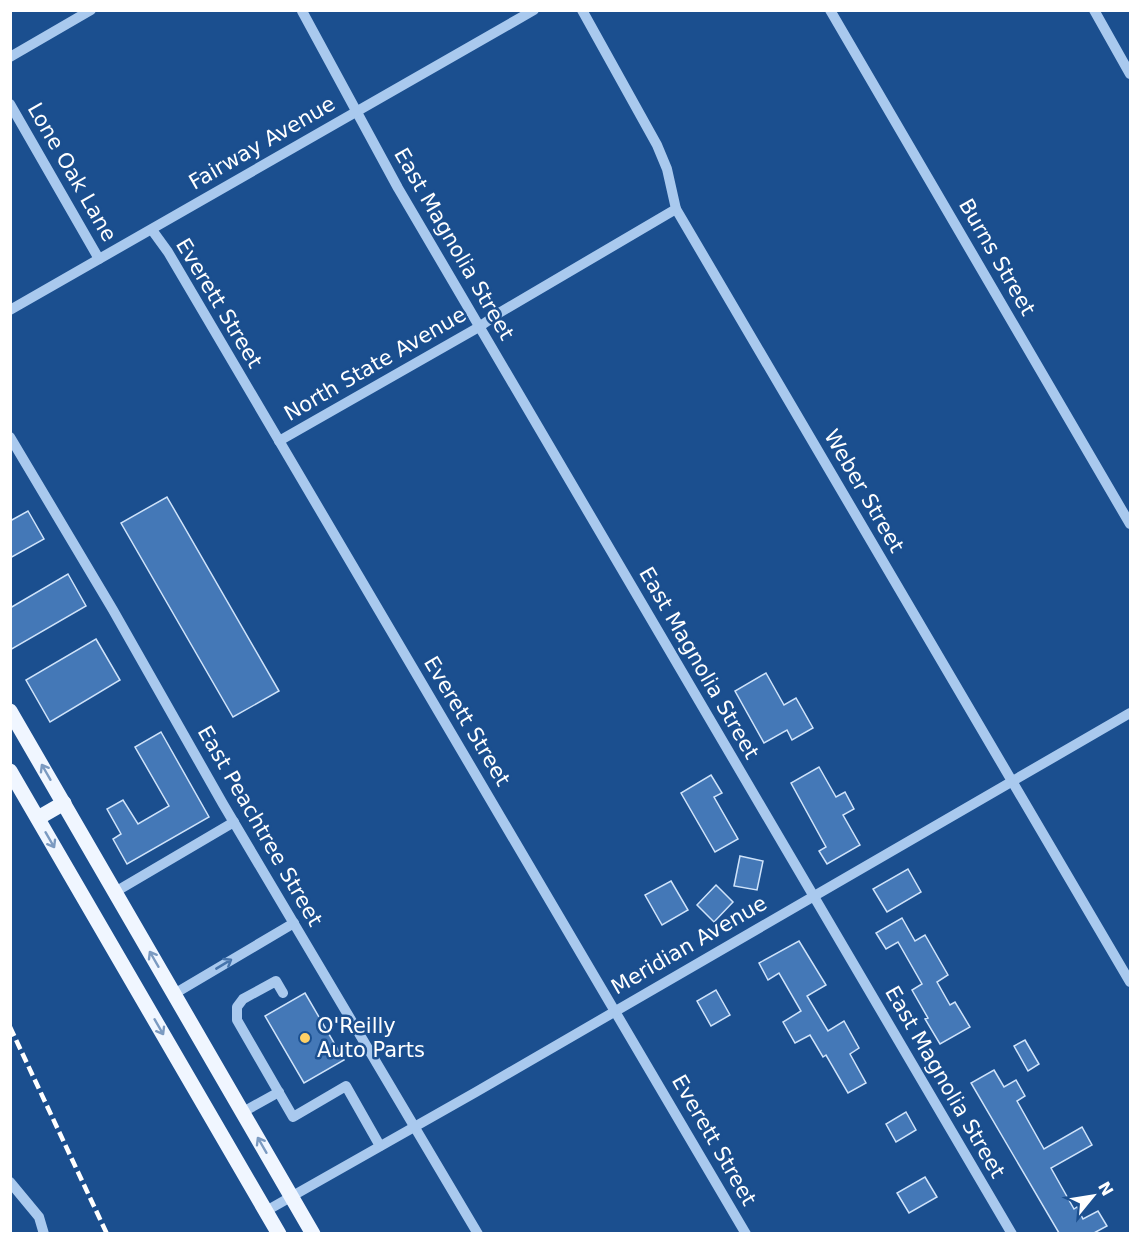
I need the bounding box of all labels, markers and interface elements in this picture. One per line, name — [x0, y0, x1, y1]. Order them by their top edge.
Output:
street label: Fairway Avenue — [185, 91, 339, 195]
street label: Lone Oak Lane — [23, 98, 121, 246]
street label: East Magnolia Street — [389, 144, 519, 344]
street label: Burns Street — [954, 194, 1040, 320]
street label: Everett Street — [171, 234, 267, 372]
street label: North State Avenue — [280, 302, 470, 426]
street label: Weber Street — [819, 425, 909, 557]
street label: East Magnolia Street — [634, 563, 764, 763]
street label: Everett Street — [419, 652, 515, 790]
street label: East Peachtree Street — [193, 722, 327, 930]
one-way arrow — [39, 764, 51, 781]
one-way arrow — [45, 831, 57, 848]
street label: Meridian Avenue — [607, 891, 771, 999]
one-way arrow — [148, 951, 160, 968]
one-way arrow — [215, 957, 232, 969]
street label: East Magnolia Street — [880, 982, 1010, 1182]
place label: O'Reilly Auto Parts — [317, 1014, 425, 1062]
one-way arrow — [153, 1018, 165, 1035]
marker: O'Reilly Auto Parts — [298, 1031, 312, 1045]
street label: Everett Street — [667, 1070, 761, 1210]
one-way arrow — [256, 1137, 268, 1154]
north arrow — [1063, 1166, 1123, 1226]
text: N — [1094, 1178, 1117, 1199]

